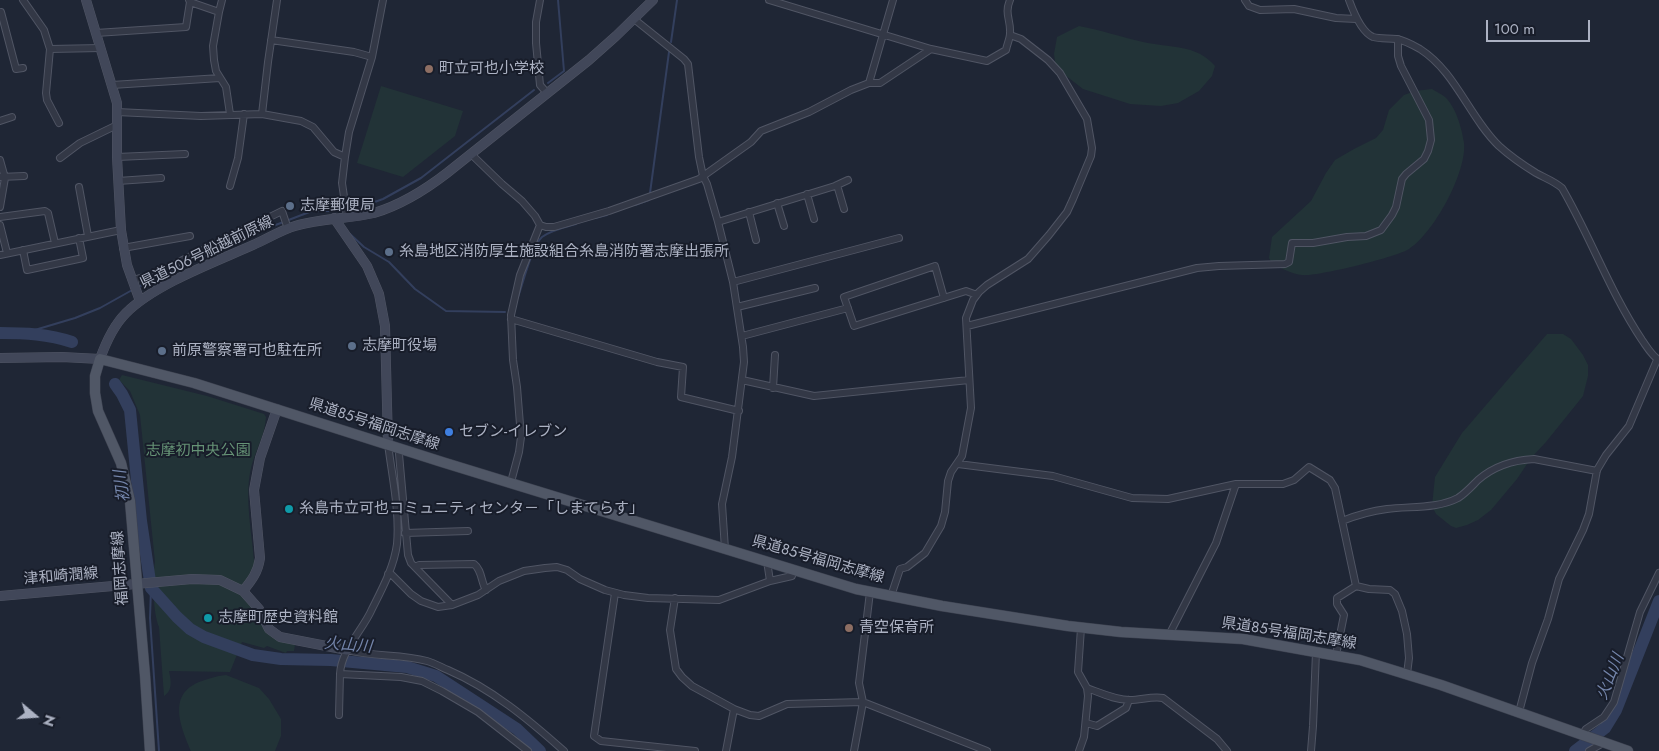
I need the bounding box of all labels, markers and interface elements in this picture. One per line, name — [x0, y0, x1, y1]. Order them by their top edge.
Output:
scale bar — [1489, 10, 1593, 42]
text: 100 m — [1494, 18, 1535, 40]
place label: 町立可也小学校 — [439, 60, 544, 78]
marker: 町立可也小学校 — [423, 63, 435, 75]
place label: 志摩郵便局 — [300, 197, 375, 215]
marker: 志摩郵便局 — [284, 200, 296, 212]
street label: 県道506号船越前原線 — [137, 213, 277, 293]
place label: 糸島地区消防厚生施設組合糸島消防署志摩出張所 — [399, 243, 729, 261]
marker: 糸島地区消防厚生施設組合糸島消防署志摩出張所 — [383, 246, 395, 258]
place label: 志摩町役場 — [362, 337, 437, 355]
marker: 志摩町役場 — [346, 340, 358, 352]
place label: 前原警察署可也駐在所 — [172, 342, 322, 360]
marker: 前原警察署可也駐在所 — [156, 345, 168, 357]
street label: 県道85号福岡志摩線 — [306, 395, 442, 455]
place label: セブン-イレブン — [459, 423, 567, 441]
marker: セブン-イレブン — [443, 426, 455, 438]
park label: 志摩初中央公園 — [146, 442, 250, 460]
water label: 初川 — [112, 469, 134, 503]
place label: 糸島市立可也コミュニティセンタ－「しまてらす」 — [299, 500, 644, 518]
marker: 糸島市立可也コミュニティセンタ－「しまてらす」 — [283, 503, 295, 515]
street label: 福岡志摩線 — [109, 530, 133, 606]
street label: 県道85号福岡志摩線 — [750, 533, 886, 587]
street label: 津和崎潤線 — [23, 565, 99, 589]
place label: 志摩町歴史資料館 — [218, 609, 338, 627]
marker: 志摩町歴史資料館 — [202, 612, 214, 624]
street label: 県道85号福岡志摩線 — [1220, 614, 1358, 654]
place label: 青空保育所 — [859, 619, 934, 637]
marker: 青空保育所 — [843, 622, 855, 634]
water label: 火山川 — [323, 634, 373, 658]
water label: 火山川 — [1593, 651, 1629, 703]
north arrow — [10, 691, 60, 741]
text: N — [38, 712, 60, 729]

